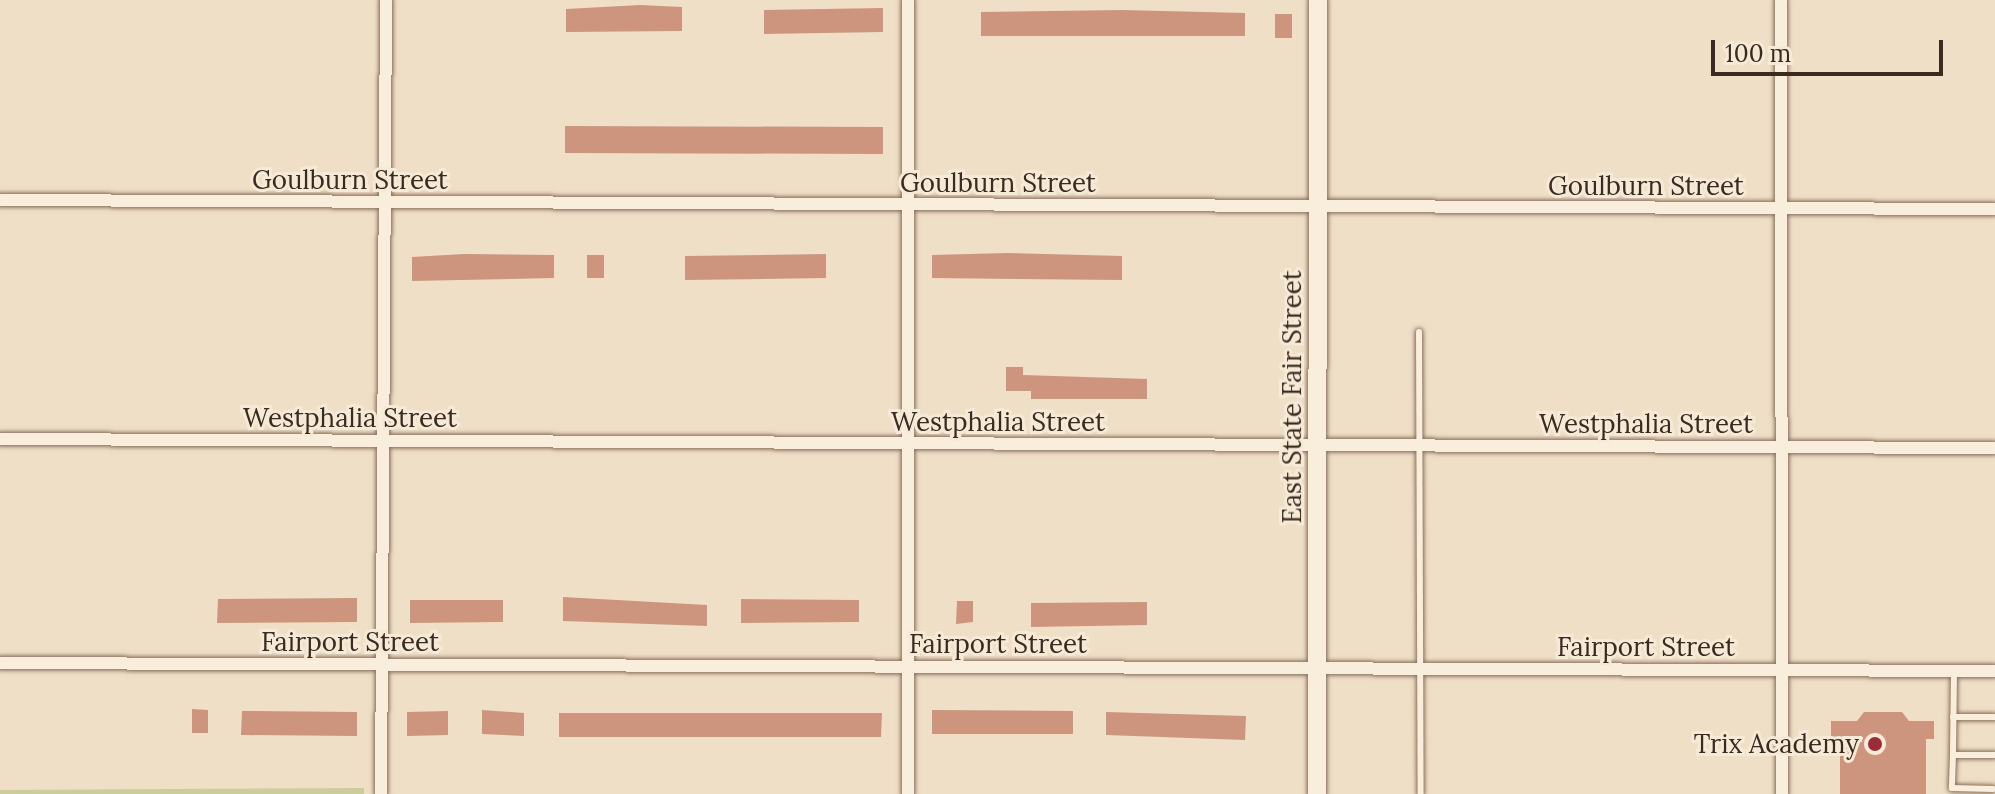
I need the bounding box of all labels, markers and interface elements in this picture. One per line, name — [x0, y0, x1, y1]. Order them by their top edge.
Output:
scale bar — [1715, 24, 1947, 74]
text: 100 m — [1725, 38, 1791, 69]
street label: Goulburn Street — [252, 164, 448, 196]
street label: Goulburn Street — [900, 167, 1096, 199]
street label: Goulburn Street — [1548, 170, 1744, 202]
street label: East State Fair Street — [1276, 270, 1308, 524]
street label: Westphalia Street — [243, 402, 457, 434]
street label: Westphalia Street — [891, 406, 1105, 438]
street label: Westphalia Street — [1539, 408, 1753, 440]
street label: Fairport Street — [261, 626, 439, 658]
street label: Fairport Street — [909, 628, 1087, 660]
street label: Fairport Street — [1557, 631, 1735, 663]
place label: Trix Academy — [1694, 728, 1859, 760]
marker: Trix Academy — [1866, 735, 1884, 753]

